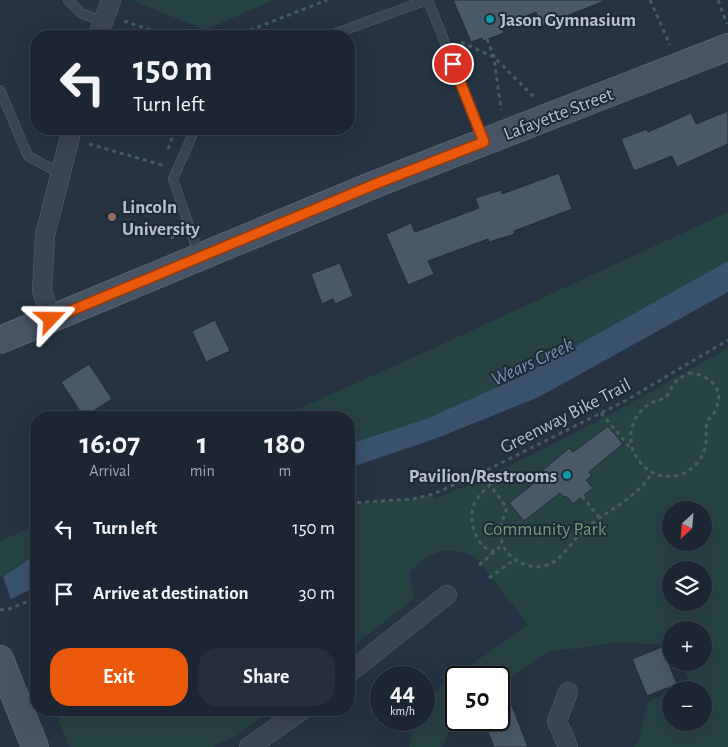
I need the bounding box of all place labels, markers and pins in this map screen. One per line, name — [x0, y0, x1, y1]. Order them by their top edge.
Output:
place label: Jason Gymnasium — [500, 11, 636, 30]
marker: Jason Gymnasium — [484, 13, 496, 25]
pin — [432, 43, 474, 85]
place label: Lincoln University — [122, 198, 200, 239]
marker: Lincoln University — [106, 211, 118, 223]
place label: Pavilion/Restrooms — [409, 467, 557, 486]
marker: Pavilion/Restrooms — [561, 469, 573, 481]

